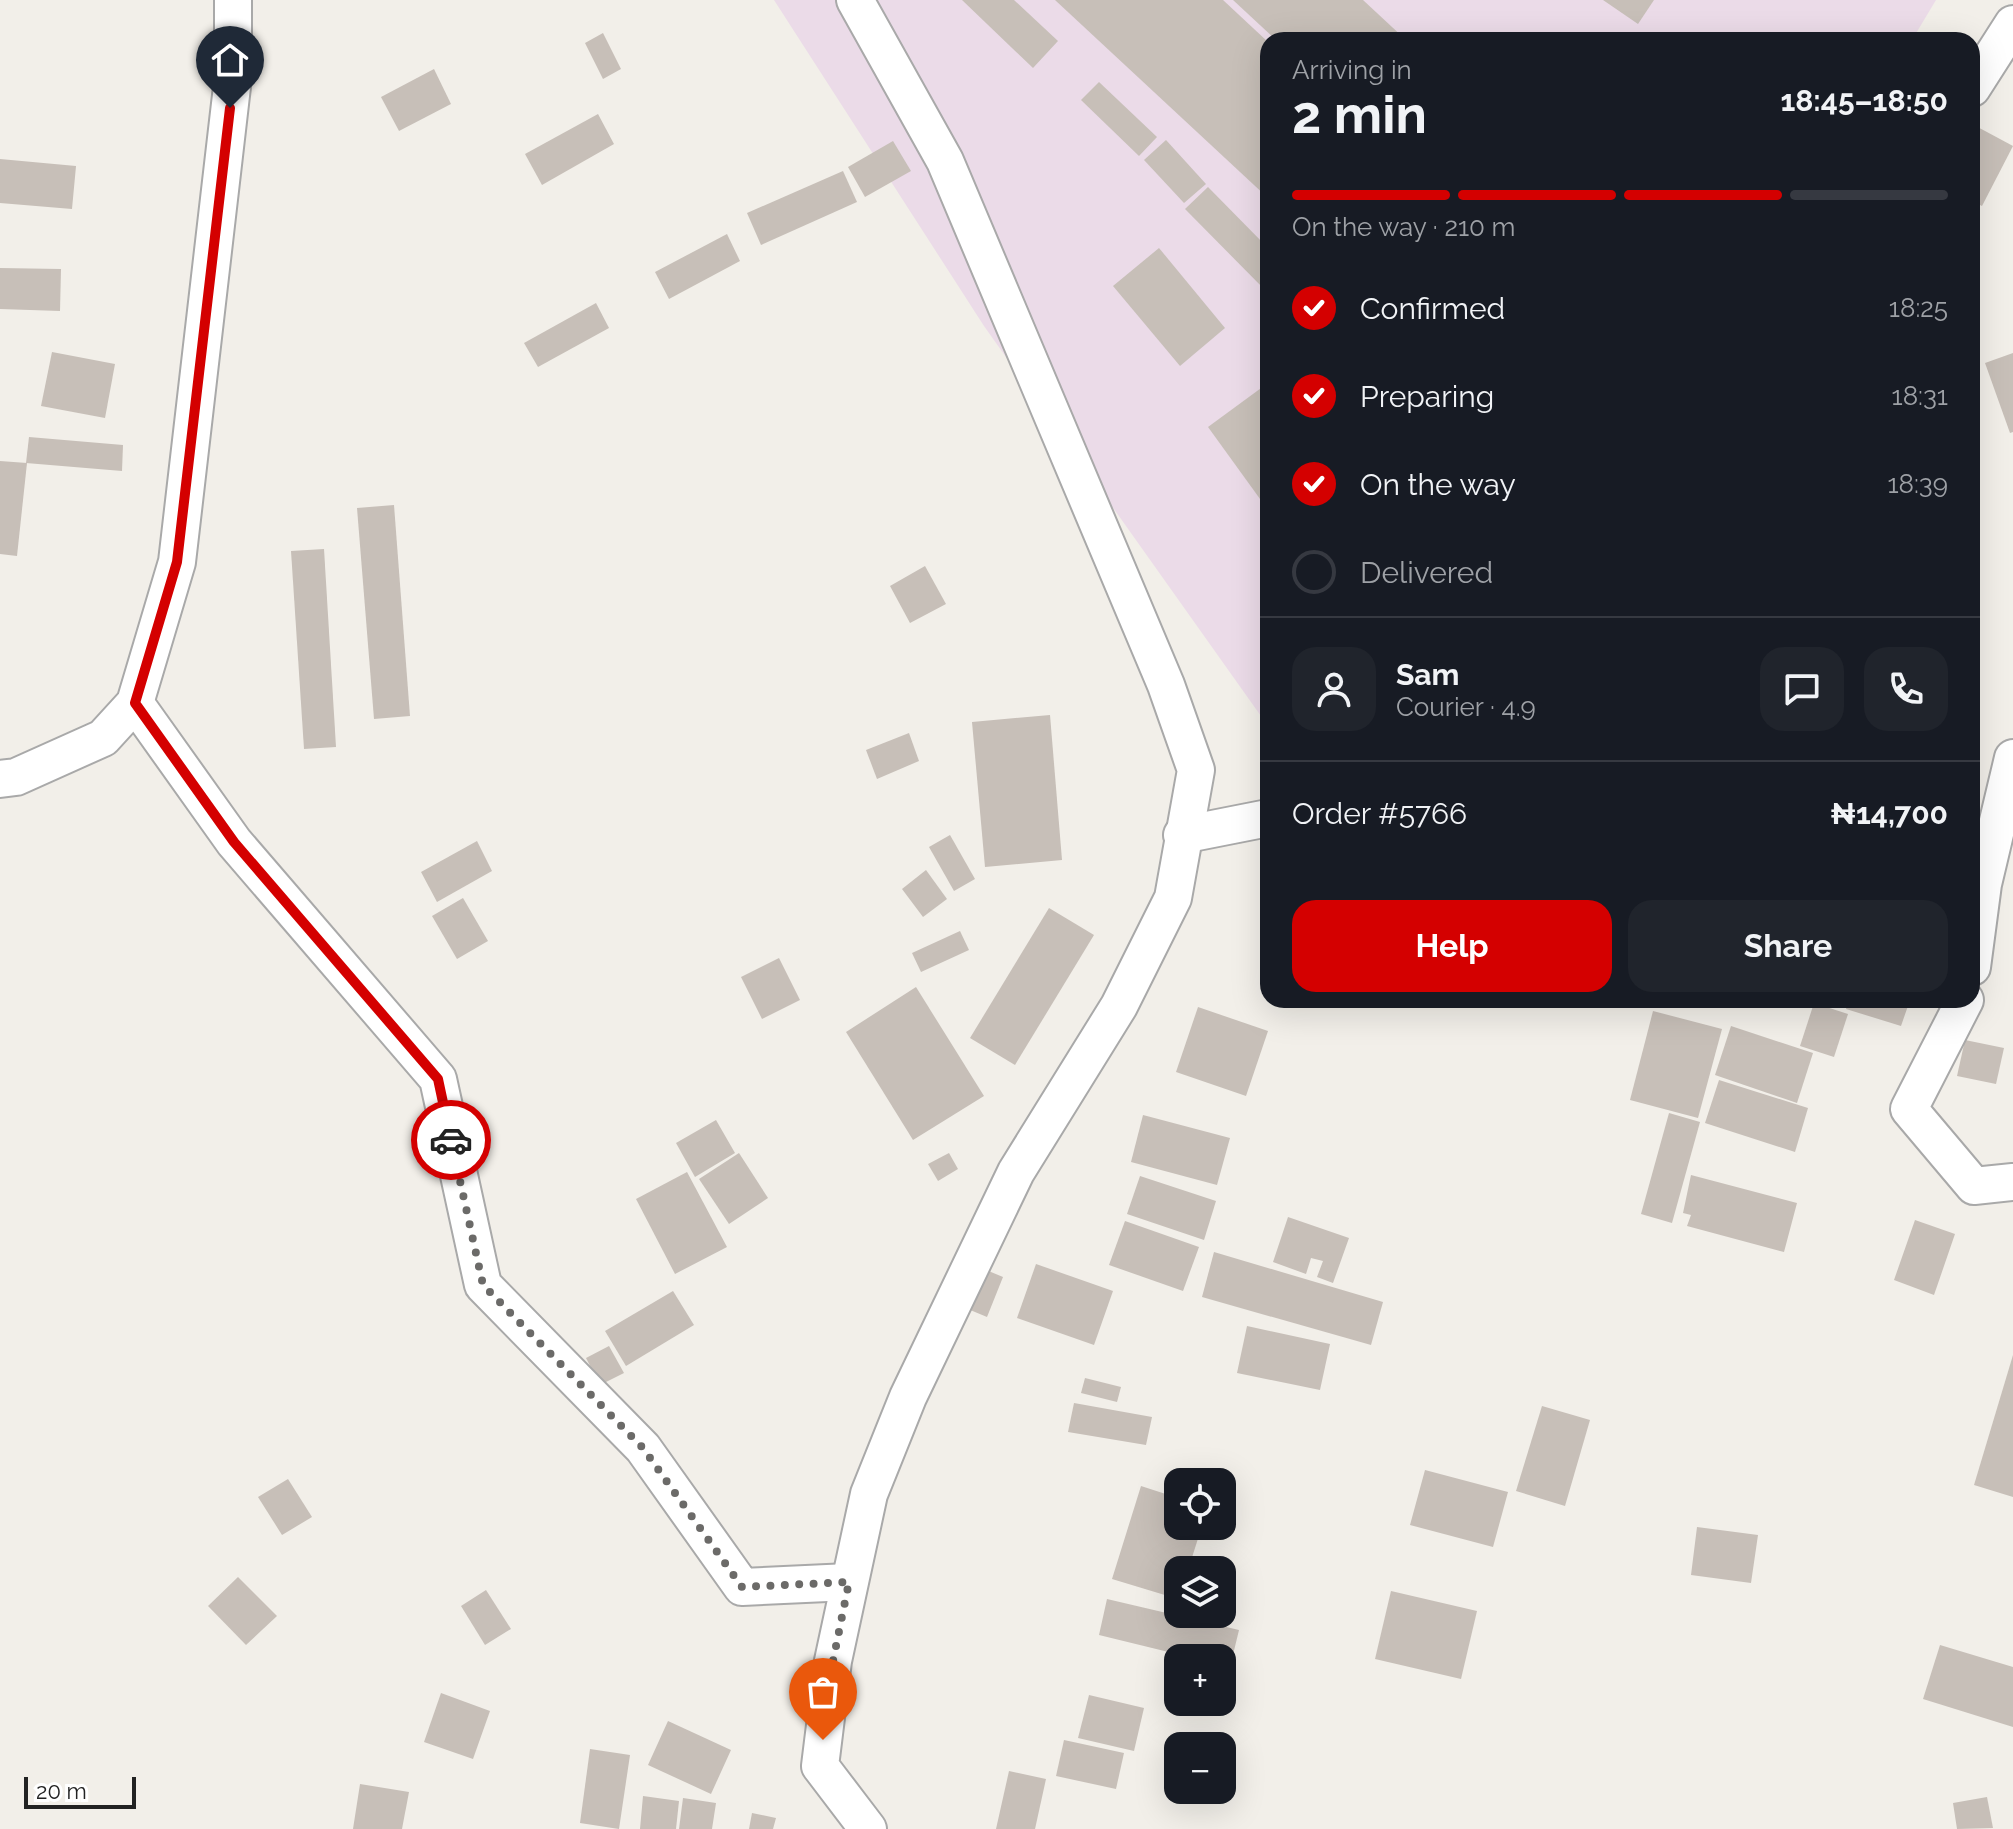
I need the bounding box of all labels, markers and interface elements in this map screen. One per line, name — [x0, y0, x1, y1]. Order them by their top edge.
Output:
pin — [196, 26, 264, 108]
icon: home — [208, 38, 252, 82]
text: Arriving in — [1292, 55, 1412, 85]
text: 18:45–18:50 — [1780, 83, 1948, 118]
text: 2 min — [1292, 84, 1427, 145]
text: On the way · 210 m — [1292, 212, 1516, 242]
icon: check — [1292, 286, 1336, 330]
text: Confirmed — [1360, 291, 1505, 326]
text: 18:25 — [1889, 293, 1948, 323]
icon: check — [1292, 374, 1336, 418]
text: Preparing — [1360, 379, 1494, 414]
text: 18:31 — [1892, 381, 1948, 411]
icon: check — [1292, 462, 1336, 506]
text: On the way — [1360, 467, 1516, 502]
text: 18:39 — [1887, 469, 1948, 499]
text: Delivered — [1360, 555, 1493, 590]
button: person — [1292, 647, 1376, 731]
button: chat — [1760, 647, 1844, 731]
button: phone — [1864, 647, 1948, 731]
text: Sam — [1396, 657, 1459, 692]
text: Courier · 4.9 — [1396, 692, 1536, 722]
text: Order #5766 — [1292, 796, 1467, 831]
text: ₦14,700 — [1830, 796, 1948, 831]
button: Help — [1292, 900, 1612, 992]
button: Share — [1628, 900, 1948, 992]
courier — [411, 1100, 491, 1180]
icon: car — [429, 1118, 473, 1162]
map controls — [1164, 1468, 1236, 1804]
button: locate — [1164, 1468, 1236, 1540]
button: layers — [1164, 1556, 1236, 1628]
button: + — [1164, 1644, 1236, 1716]
pin — [789, 1658, 857, 1740]
icon: bag — [801, 1670, 845, 1714]
button: − — [1164, 1732, 1236, 1804]
scale bar — [24, 1773, 136, 1809]
text: 20 m — [36, 1778, 87, 1804]

